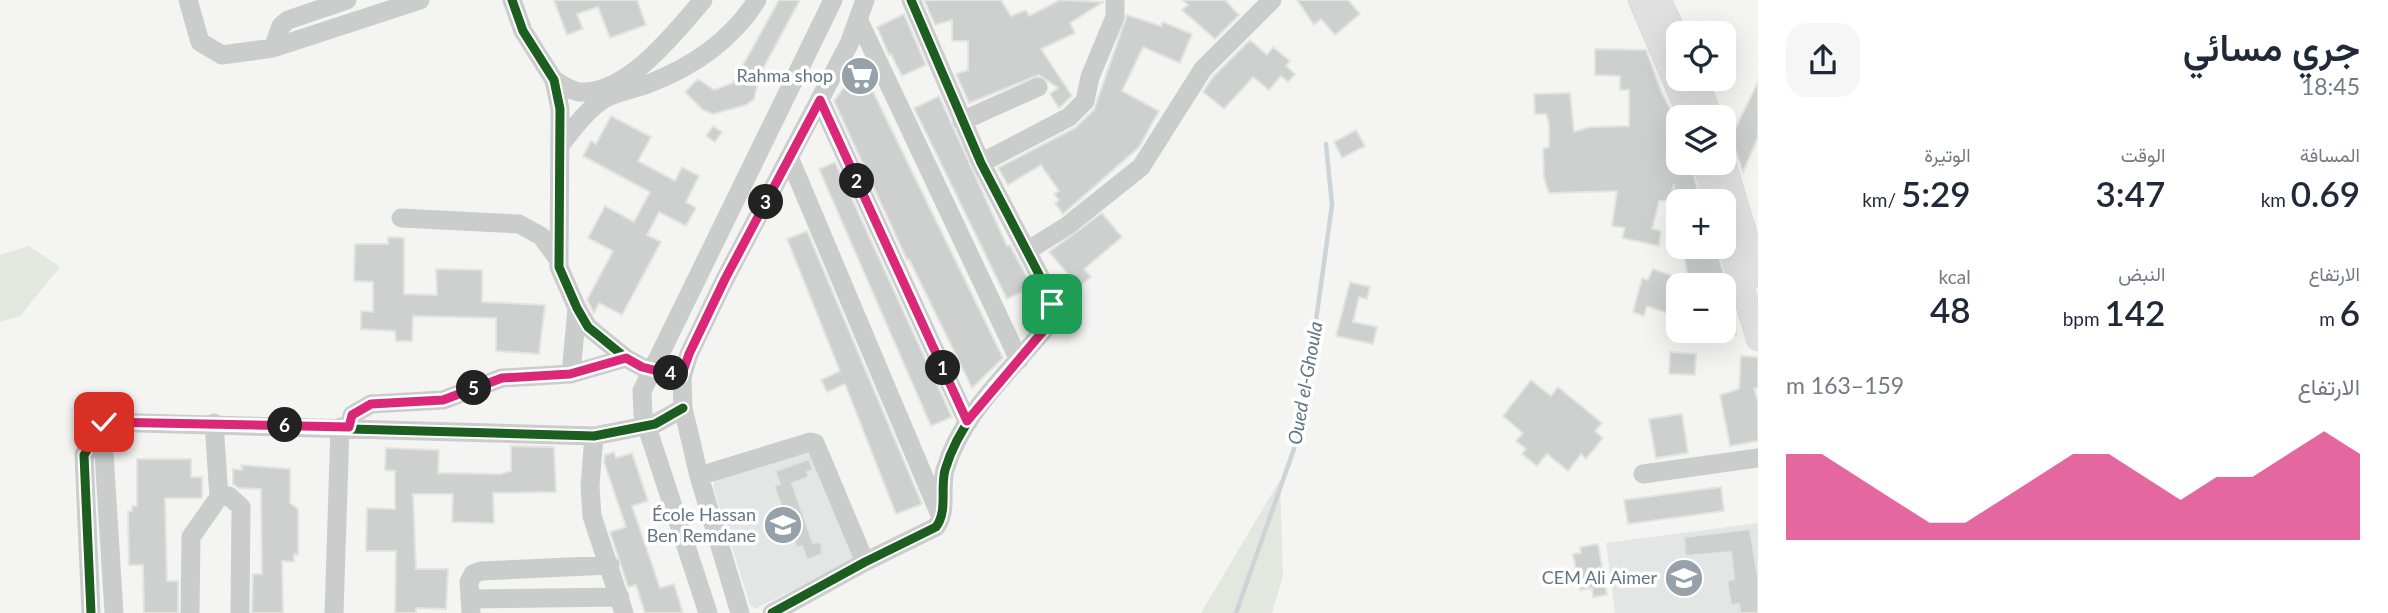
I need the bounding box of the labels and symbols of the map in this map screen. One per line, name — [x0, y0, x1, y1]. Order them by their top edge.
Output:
supermarket icon: Rahma shop — [839, 55, 881, 97]
place label: Rahma shop — [736, 64, 833, 86]
pin: 2 — [840, 164, 874, 198]
pin: 3 — [748, 184, 784, 220]
pin — [1022, 274, 1082, 334]
water label: Oued el-Ghoula — [1282, 320, 1327, 446]
pin: 1 — [926, 350, 960, 386]
pin: 4 — [654, 356, 688, 390]
pin: 5 — [456, 370, 491, 406]
pin — [74, 392, 134, 452]
pin: 6 — [268, 408, 302, 442]
place label: École Hassan Ben Remdane — [647, 503, 756, 546]
school or university icon: École Hassan Ben Remdane — [762, 504, 804, 546]
school or university icon: CEM Ali Aimer — [1663, 557, 1705, 599]
place label: CEM Ali Aimer — [1542, 566, 1657, 588]

